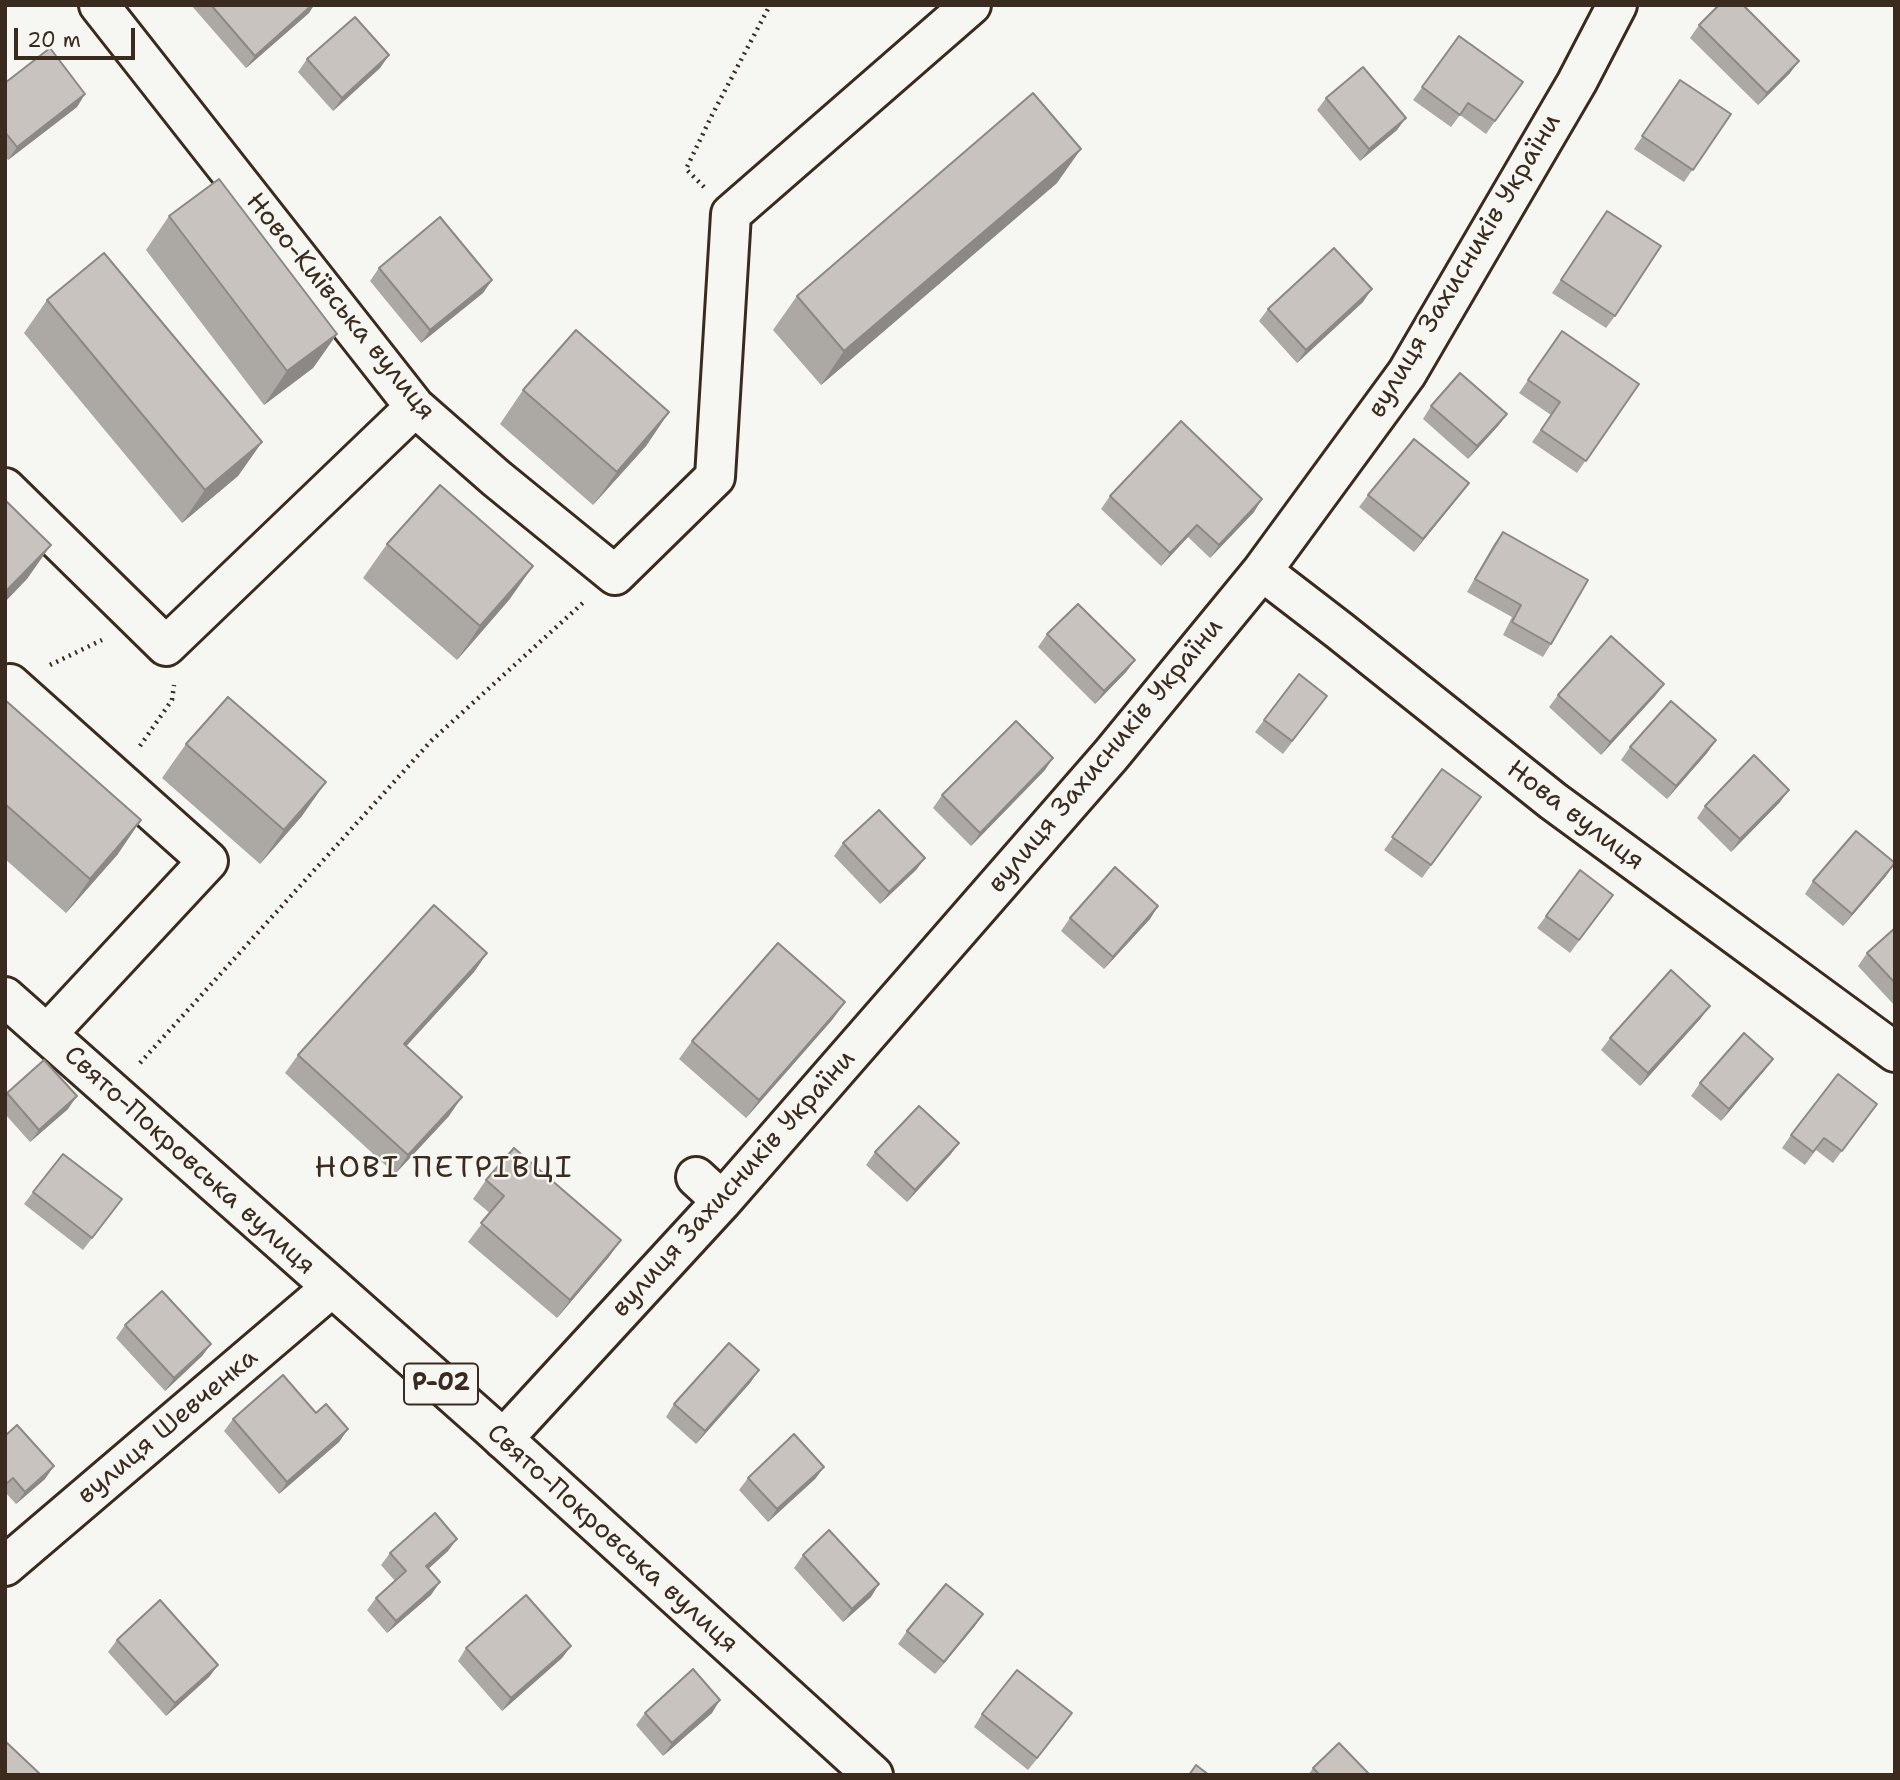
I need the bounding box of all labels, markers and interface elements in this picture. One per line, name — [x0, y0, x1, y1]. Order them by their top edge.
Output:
scale bar — [18, 14, 138, 58]
text: 20 m — [27, 26, 81, 54]
street label: вулиця Захисників України — [1362, 108, 1568, 424]
street label: Ново-Київська вулиця — [239, 187, 441, 427]
street label: вулиця Захисників України — [982, 612, 1230, 900]
street label: Нова вулиця — [1500, 754, 1650, 878]
street label: Свято-Покровська вулиця — [57, 1040, 321, 1282]
street label: вулиця Захисників України — [606, 1044, 862, 1324]
district label: НОВІ ПЕТРІВЦІ — [316, 1151, 572, 1187]
street label: вулиця Шевченка — [72, 1343, 264, 1511]
road number: Р-02 — [404, 1364, 478, 1404]
street label: Свято-Покровська вулиця — [480, 1418, 744, 1660]

